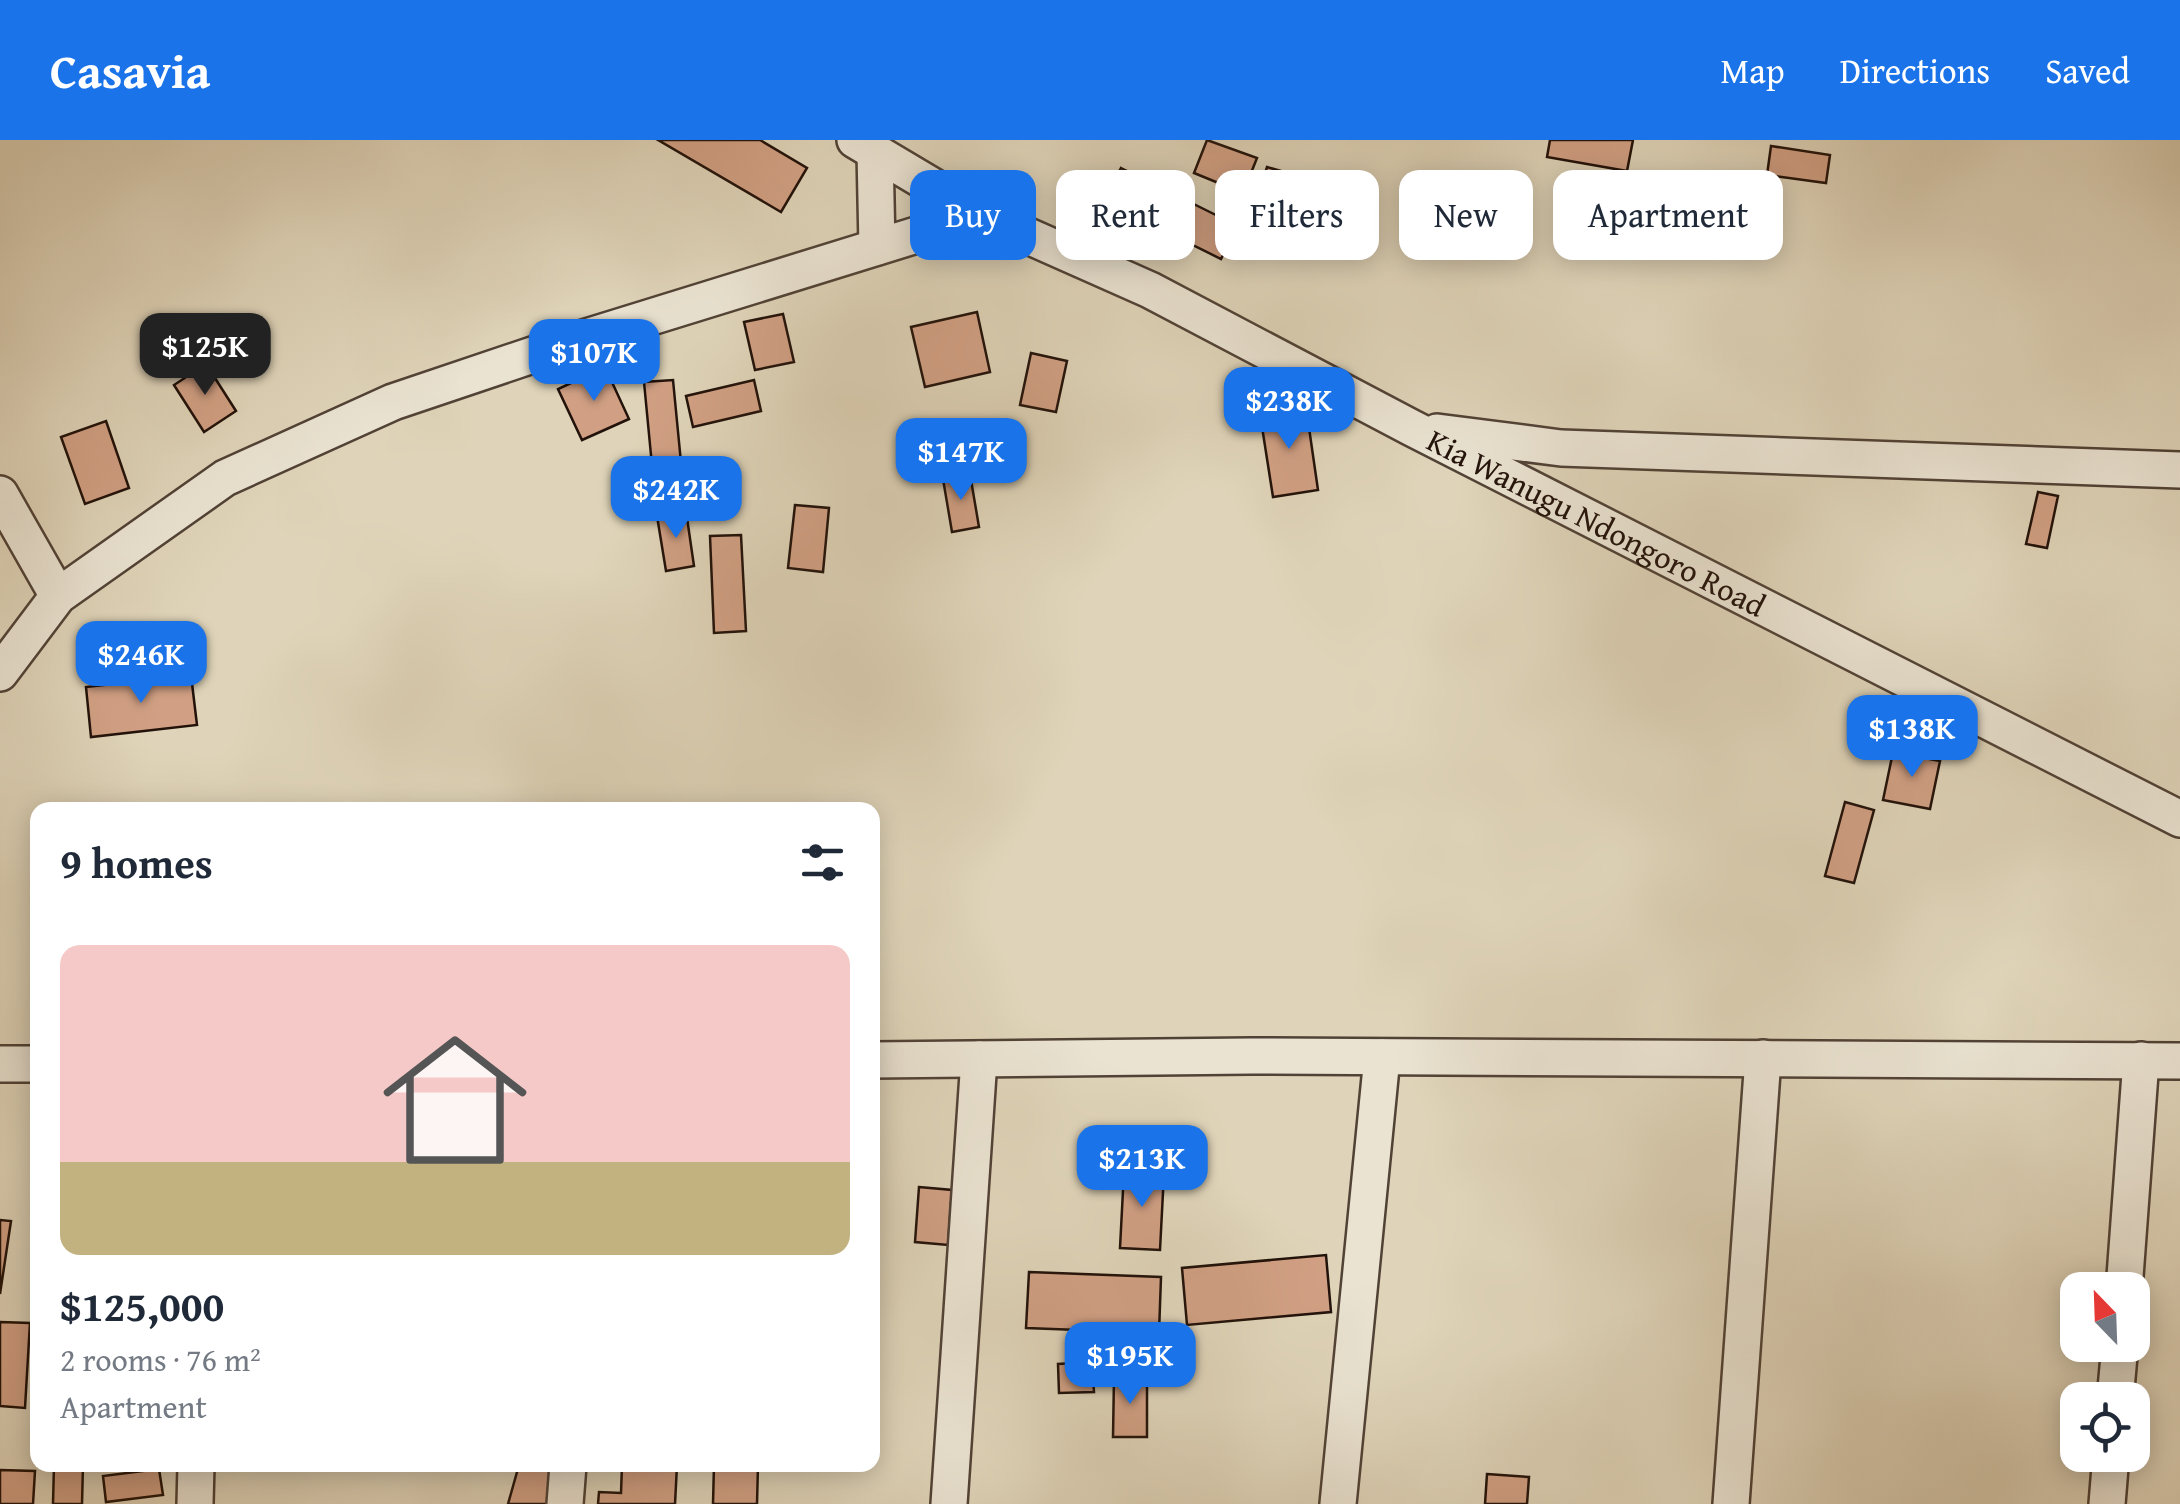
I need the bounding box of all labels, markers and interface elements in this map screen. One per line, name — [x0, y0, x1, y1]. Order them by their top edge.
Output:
text: Casavia — [50, 35, 210, 106]
text: Map — [1721, 45, 1785, 96]
text: Directions — [1840, 45, 1990, 96]
text: Saved — [2045, 45, 2130, 96]
chip: Buy — [910, 170, 1036, 260]
chip: Rent — [1056, 170, 1195, 260]
chip: Filters — [1215, 170, 1379, 260]
chip: New — [1399, 170, 1533, 260]
chip: Apartment — [1553, 170, 1783, 260]
pin: $125K — [135, 313, 275, 398]
pin: $107K — [524, 319, 664, 404]
text: $125K — [162, 322, 248, 369]
text: $107K — [551, 328, 637, 375]
pin: $238K — [1219, 367, 1359, 452]
text: $238K — [1246, 376, 1332, 423]
street label: Kia Wanugu Ndongoro Road — [1419, 416, 1774, 628]
pin: $147K — [891, 418, 1031, 503]
text: $147K — [918, 427, 1004, 474]
pin: $242K — [606, 456, 746, 541]
text: $242K — [633, 465, 719, 512]
pin: $246K — [71, 621, 211, 706]
text: $246K — [98, 630, 184, 677]
pin: $138K — [1842, 695, 1982, 780]
text: $138K — [1869, 704, 1955, 751]
text: 9 homes — [60, 832, 213, 893]
icon: filters — [795, 835, 850, 890]
icon: home — [365, 1010, 545, 1190]
pin: $213K — [1072, 1125, 1212, 1210]
text: $213K — [1099, 1134, 1185, 1181]
north arrow — [2060, 1272, 2150, 1362]
map controls — [2060, 1272, 2150, 1472]
text: $125,000 — [60, 1275, 224, 1336]
pin: $195K — [1060, 1322, 1200, 1407]
text: $195K — [1087, 1331, 1173, 1378]
text: 2 rooms · 76 m² — [60, 1336, 261, 1383]
button: locate — [2060, 1382, 2150, 1472]
text: Apartment — [60, 1383, 207, 1430]

